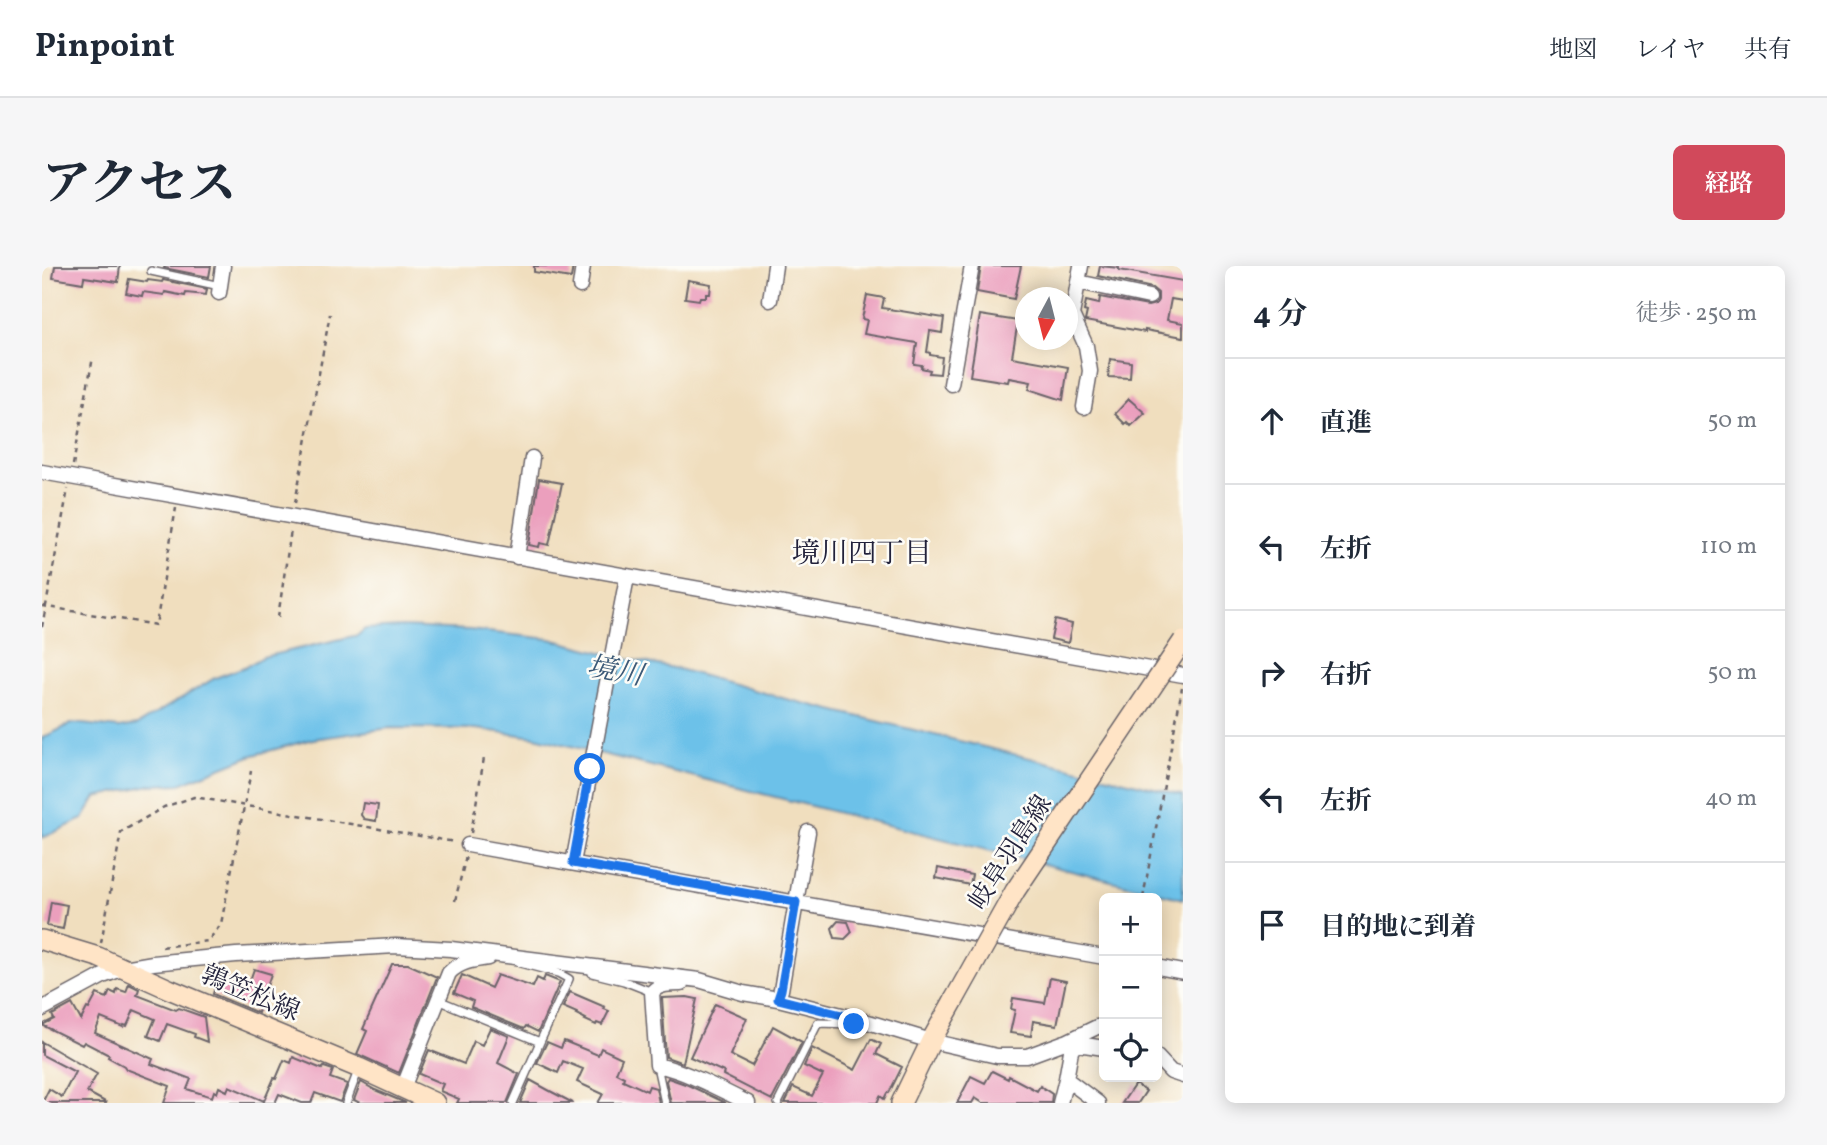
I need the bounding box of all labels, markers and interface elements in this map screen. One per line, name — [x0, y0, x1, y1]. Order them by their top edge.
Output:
text: Pinpoint — [35, 25, 175, 71]
text: 地図 — [1549, 34, 1597, 68]
text: レイヤ — [1635, 34, 1706, 68]
text: 共有 — [1744, 34, 1792, 68]
button: 経路 — [1673, 145, 1785, 220]
text: アクセス — [42, 152, 237, 221]
north arrow — [1015, 287, 1078, 350]
text: 4 分 — [1253, 294, 1307, 336]
text: 徒歩 · 250 m — [1636, 298, 1757, 330]
icon: ahead — [1253, 402, 1291, 440]
text: 50 m — [1708, 405, 1757, 437]
text: 直進 — [1320, 406, 1372, 442]
icon: left — [1253, 528, 1291, 566]
text: 110 m — [1700, 531, 1757, 563]
text: 左折 — [1320, 532, 1372, 568]
district label: 境川四丁目 — [792, 535, 932, 574]
water label: 境川 — [584, 648, 649, 697]
icon: right — [1253, 654, 1291, 692]
text: 50 m — [1708, 657, 1757, 689]
text: 右折 — [1320, 658, 1372, 694]
route start — [574, 753, 605, 784]
icon: left — [1253, 780, 1291, 818]
text: 40 m — [1705, 783, 1757, 815]
text: 左折 — [1320, 784, 1372, 820]
street label: 岐阜羽島線 — [960, 789, 1062, 917]
map controls — [1099, 893, 1162, 1082]
button: + — [1099, 893, 1162, 956]
icon: arrive — [1253, 906, 1291, 944]
text: 目的地に到着 — [1320, 910, 1476, 946]
button: − — [1099, 956, 1162, 1019]
street label: 鶉笠松線 — [195, 957, 305, 1031]
route end — [838, 1008, 869, 1039]
button: locate — [1099, 1019, 1162, 1082]

